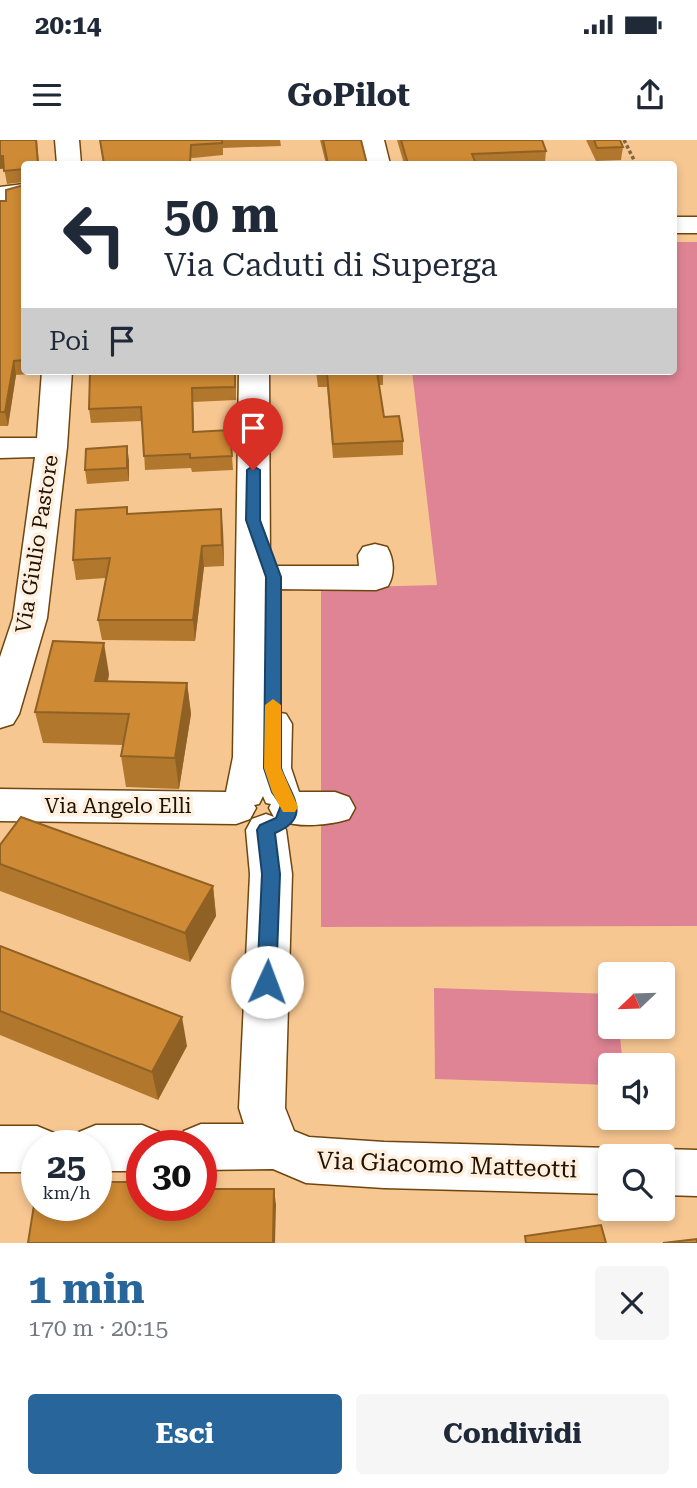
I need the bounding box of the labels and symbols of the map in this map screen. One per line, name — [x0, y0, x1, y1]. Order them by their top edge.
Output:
pin — [223, 398, 283, 470]
street label: Via Giulio Pastore — [11, 453, 63, 635]
street label: Via Angelo Elli — [45, 794, 192, 818]
position arrow — [230, 945, 304, 1019]
north arrow — [598, 962, 676, 1040]
speed limit sign: 30 — [126, 1130, 217, 1221]
street label: Via Giacomo Matteotti — [316, 1146, 578, 1184]

